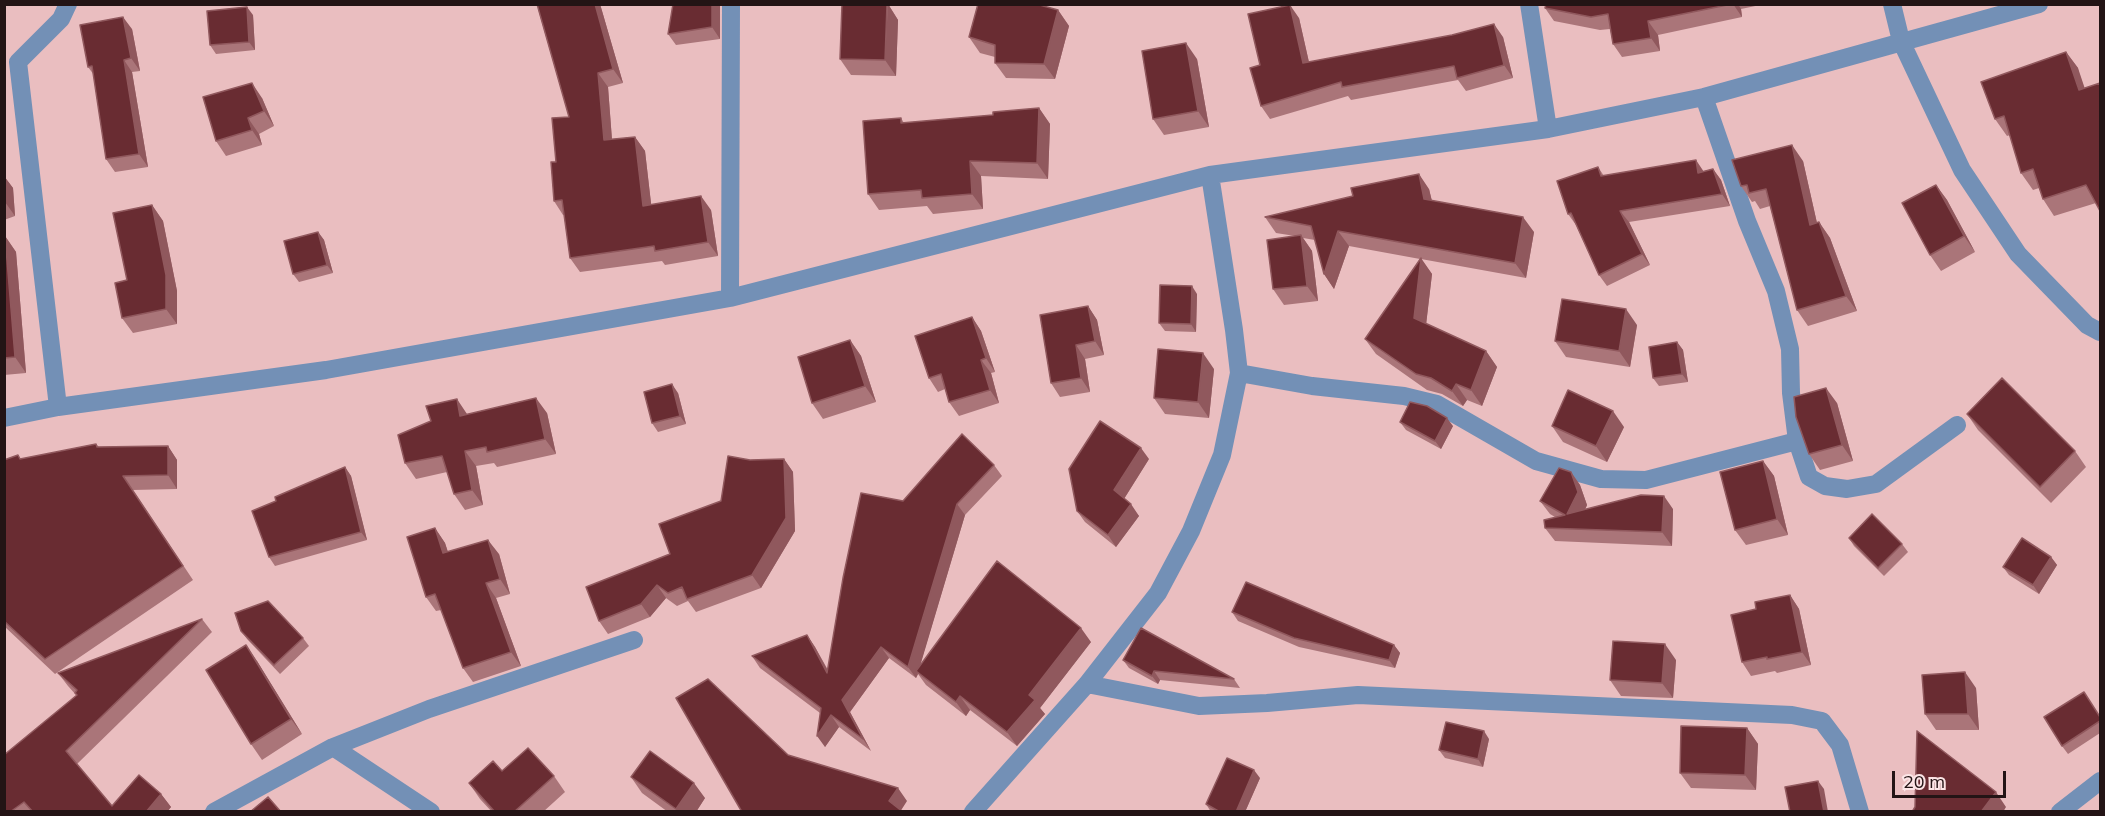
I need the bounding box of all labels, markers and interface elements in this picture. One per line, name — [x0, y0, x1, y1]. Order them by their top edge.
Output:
scale bar — [1895, 759, 2009, 797]
text: 20 m — [1903, 770, 1945, 793]

